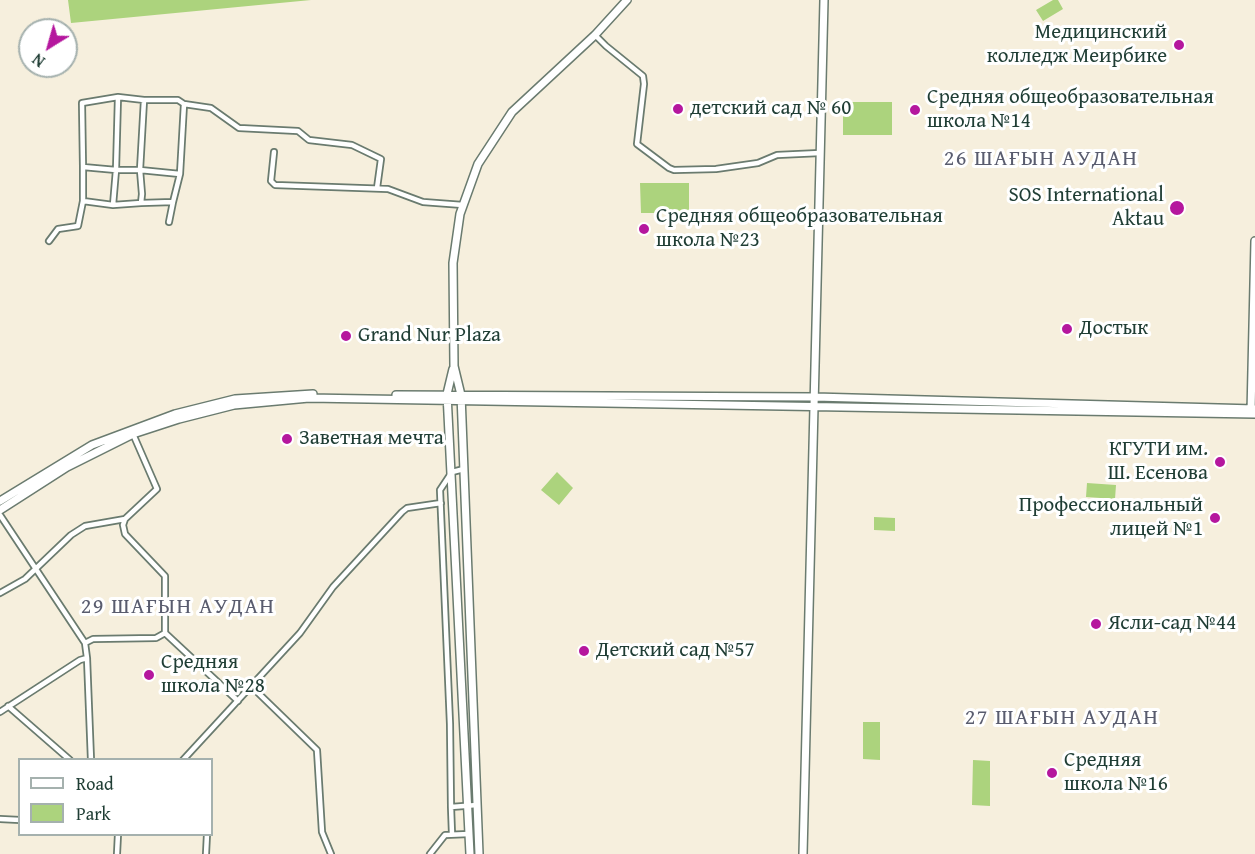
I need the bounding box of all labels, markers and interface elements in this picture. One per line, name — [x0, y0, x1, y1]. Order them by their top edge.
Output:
north arrow — [18, 18, 78, 78]
place label: Медицинский колледж Меирбике — [987, 20, 1167, 70]
marker: Медицинский колледж Меирбике — [1172, 38, 1186, 52]
text: N — [27, 48, 50, 74]
place label: Cредняя общеобразовательная школа №14 — [927, 85, 1214, 135]
place label: детский сад № 60 — [690, 96, 851, 122]
marker: детский сад № 60 — [671, 102, 685, 116]
marker: Cредняя общеобразовательная школа №14 — [908, 103, 922, 117]
district label: 26 ШАҒЫН АУДАН — [944, 146, 1138, 172]
place label: SOS International Aktau — [1009, 183, 1164, 233]
marker: SOS International Aktau — [1168, 199, 1186, 217]
place label: Средняя общеобразовательная школа №23 — [656, 204, 943, 254]
marker: Средняя общеобразовательная школа №23 — [637, 222, 651, 236]
place label: Достык — [1079, 316, 1148, 342]
marker: Достык — [1060, 322, 1074, 336]
place label: Grand Nur Plaza — [358, 323, 501, 349]
marker: Grand Nur Plaza — [339, 329, 353, 343]
place label: Заветная мечта — [299, 426, 444, 452]
marker: Заветная мечта — [280, 432, 294, 446]
place label: КГУТИ им. Ш. Есенова — [1108, 437, 1208, 487]
marker: КГУТИ им. Ш. Есенова — [1213, 455, 1227, 469]
place label: Профессиональный лицей №1 — [1019, 493, 1203, 543]
marker: Профессиональный лицей №1 — [1208, 511, 1222, 525]
district label: 29 ШАҒЫН АУДАН — [81, 594, 275, 620]
place label: Ясли-сад №44 — [1108, 611, 1236, 637]
marker: Ясли-сад №44 — [1089, 617, 1103, 631]
place label: Детский сад №57 — [596, 638, 755, 664]
marker: Детский сад №57 — [577, 644, 591, 658]
place label: Средняя школа №28 — [161, 650, 265, 700]
marker: Средняя школа №28 — [142, 668, 156, 682]
district label: 27 ШАҒЫН АУДАН — [965, 705, 1159, 731]
place label: Средняя школа №16 — [1064, 748, 1168, 798]
legend — [18, 758, 213, 836]
marker: Средняя школа №16 — [1045, 766, 1059, 780]
text: Road — [76, 770, 114, 797]
text: Park — [76, 800, 111, 827]

